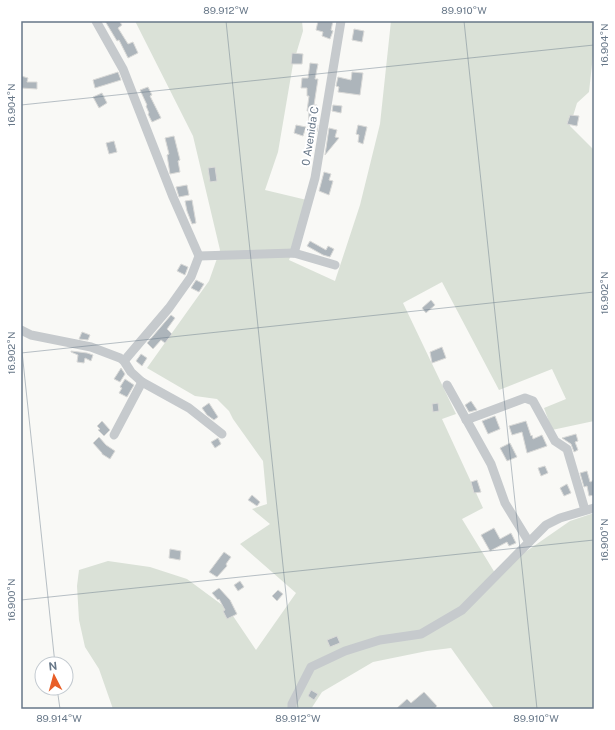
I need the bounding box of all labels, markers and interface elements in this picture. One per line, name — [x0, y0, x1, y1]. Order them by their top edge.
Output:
text: 89.912°W — [203, 4, 249, 16]
text: 89.910°W — [441, 4, 487, 16]
text: 16.904°N — [598, 23, 610, 67]
text: 16.904°N — [5, 83, 17, 127]
street label: 0 Avenida C — [299, 105, 321, 167]
text: 16.902°N — [598, 272, 610, 314]
text: 16.902°N — [5, 332, 17, 374]
text: 16.900°N — [598, 518, 610, 562]
text: 16.900°N — [5, 578, 17, 622]
north arrow — [34, 656, 74, 696]
text: N — [48, 660, 58, 672]
text: 89.914°W — [36, 712, 82, 724]
text: 89.912°W — [275, 712, 321, 724]
text: 89.910°W — [513, 712, 559, 724]

